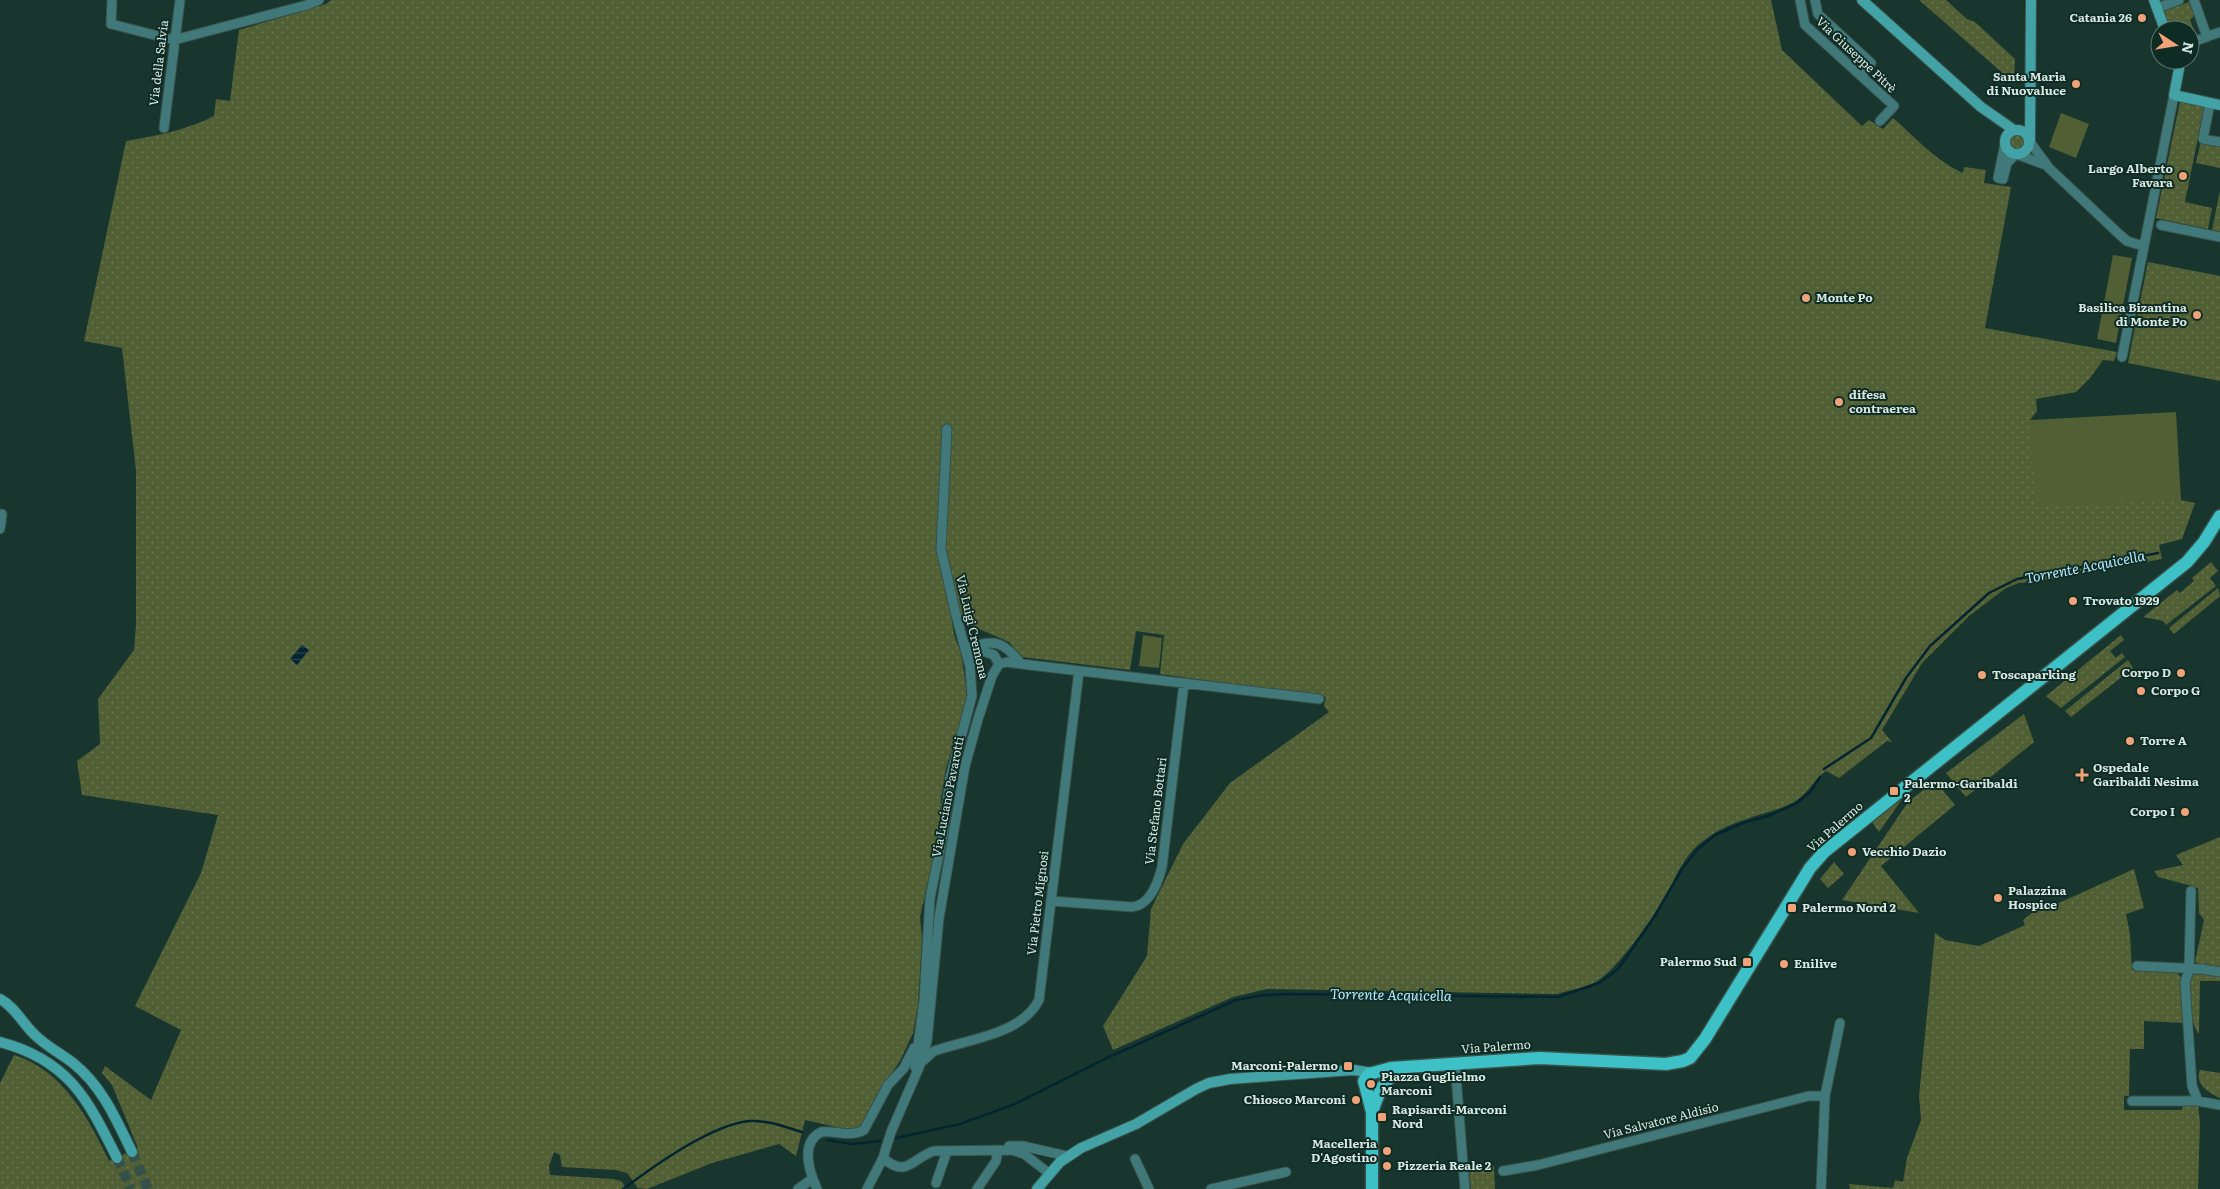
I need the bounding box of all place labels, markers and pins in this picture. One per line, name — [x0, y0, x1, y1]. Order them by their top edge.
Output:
place label: Catania 26 — [2069, 8, 2132, 26]
marker: Catania 26 — [2136, 12, 2148, 24]
place label: Santa Maria di Nuovaluce — [1987, 67, 2066, 99]
marker: Santa Maria di Nuovaluce — [2070, 78, 2082, 90]
place label: Largo Alberto Favara — [2088, 159, 2174, 191]
marker: Largo Alberto Favara — [2177, 170, 2189, 182]
place label: Monte Po — [1816, 288, 1873, 306]
marker: Monte Po — [1800, 292, 1812, 304]
place label: Basilica Bizantina di Monte Po — [2078, 298, 2188, 330]
marker: Basilica Bizantina di Monte Po — [2191, 309, 2203, 321]
place label: difesa contraerea — [1849, 385, 1916, 417]
marker: difesa contraerea — [1833, 396, 1845, 408]
place label: Trovato 1929 — [2083, 591, 2160, 609]
marker: Trovato 1929 — [2067, 595, 2079, 607]
place label: Corpo D — [2122, 663, 2171, 681]
place label: Toscaparking — [1992, 665, 2077, 683]
marker: Corpo D — [2175, 667, 2187, 679]
marker: Toscaparking — [1976, 669, 1988, 681]
place label: Corpo G — [2151, 681, 2200, 699]
marker: Corpo G — [2135, 685, 2147, 697]
place label: Torre A — [2140, 731, 2187, 749]
marker: Torre A — [2124, 735, 2136, 747]
place label: Ospedale Garibaldi Nesima — [2093, 758, 2199, 790]
marker: Ospedale Garibaldi Nesima — [2075, 768, 2089, 782]
place label: Palermo-Garibaldi 2 — [1904, 774, 2018, 806]
marker: Palermo-Garibaldi 2 — [1888, 785, 1900, 797]
place label: Corpo I — [2130, 802, 2175, 820]
marker: Corpo I — [2179, 806, 2191, 818]
place label: Vecchio Dazio — [1862, 842, 1947, 860]
marker: Vecchio Dazio — [1846, 846, 1858, 858]
place label: Palazzina Hospice — [2008, 881, 2067, 913]
marker: Palazzina Hospice — [1992, 892, 2004, 904]
place label: Palermo Nord 2 — [1802, 898, 1897, 916]
marker: Palermo Nord 2 — [1786, 902, 1798, 914]
place label: Palermo Sud — [1660, 952, 1737, 970]
place label: Enilive — [1794, 954, 1837, 972]
marker: Palermo Sud — [1741, 956, 1753, 968]
marker: Enilive — [1778, 958, 1790, 970]
place label: Marconi-Palermo — [1231, 1056, 1339, 1074]
marker: Marconi-Palermo — [1342, 1060, 1354, 1072]
place label: Piazza Guglielmo Marconi — [1381, 1067, 1486, 1099]
marker: Piazza Guglielmo Marconi — [1365, 1078, 1377, 1090]
place label: Chiosco Marconi — [1244, 1090, 1347, 1108]
marker: Chiosco Marconi — [1350, 1094, 1362, 1106]
place label: Rapisardi-Marconi Nord — [1392, 1100, 1507, 1132]
marker: Rapisardi-Marconi Nord — [1376, 1111, 1388, 1123]
place label: Macelleria D'Agostino — [1311, 1134, 1378, 1166]
marker: Macelleria D'Agostino — [1381, 1145, 1393, 1157]
place label: Pizzeria Reale 2 — [1397, 1156, 1492, 1174]
marker: Pizzeria Reale 2 — [1381, 1160, 1393, 1172]

